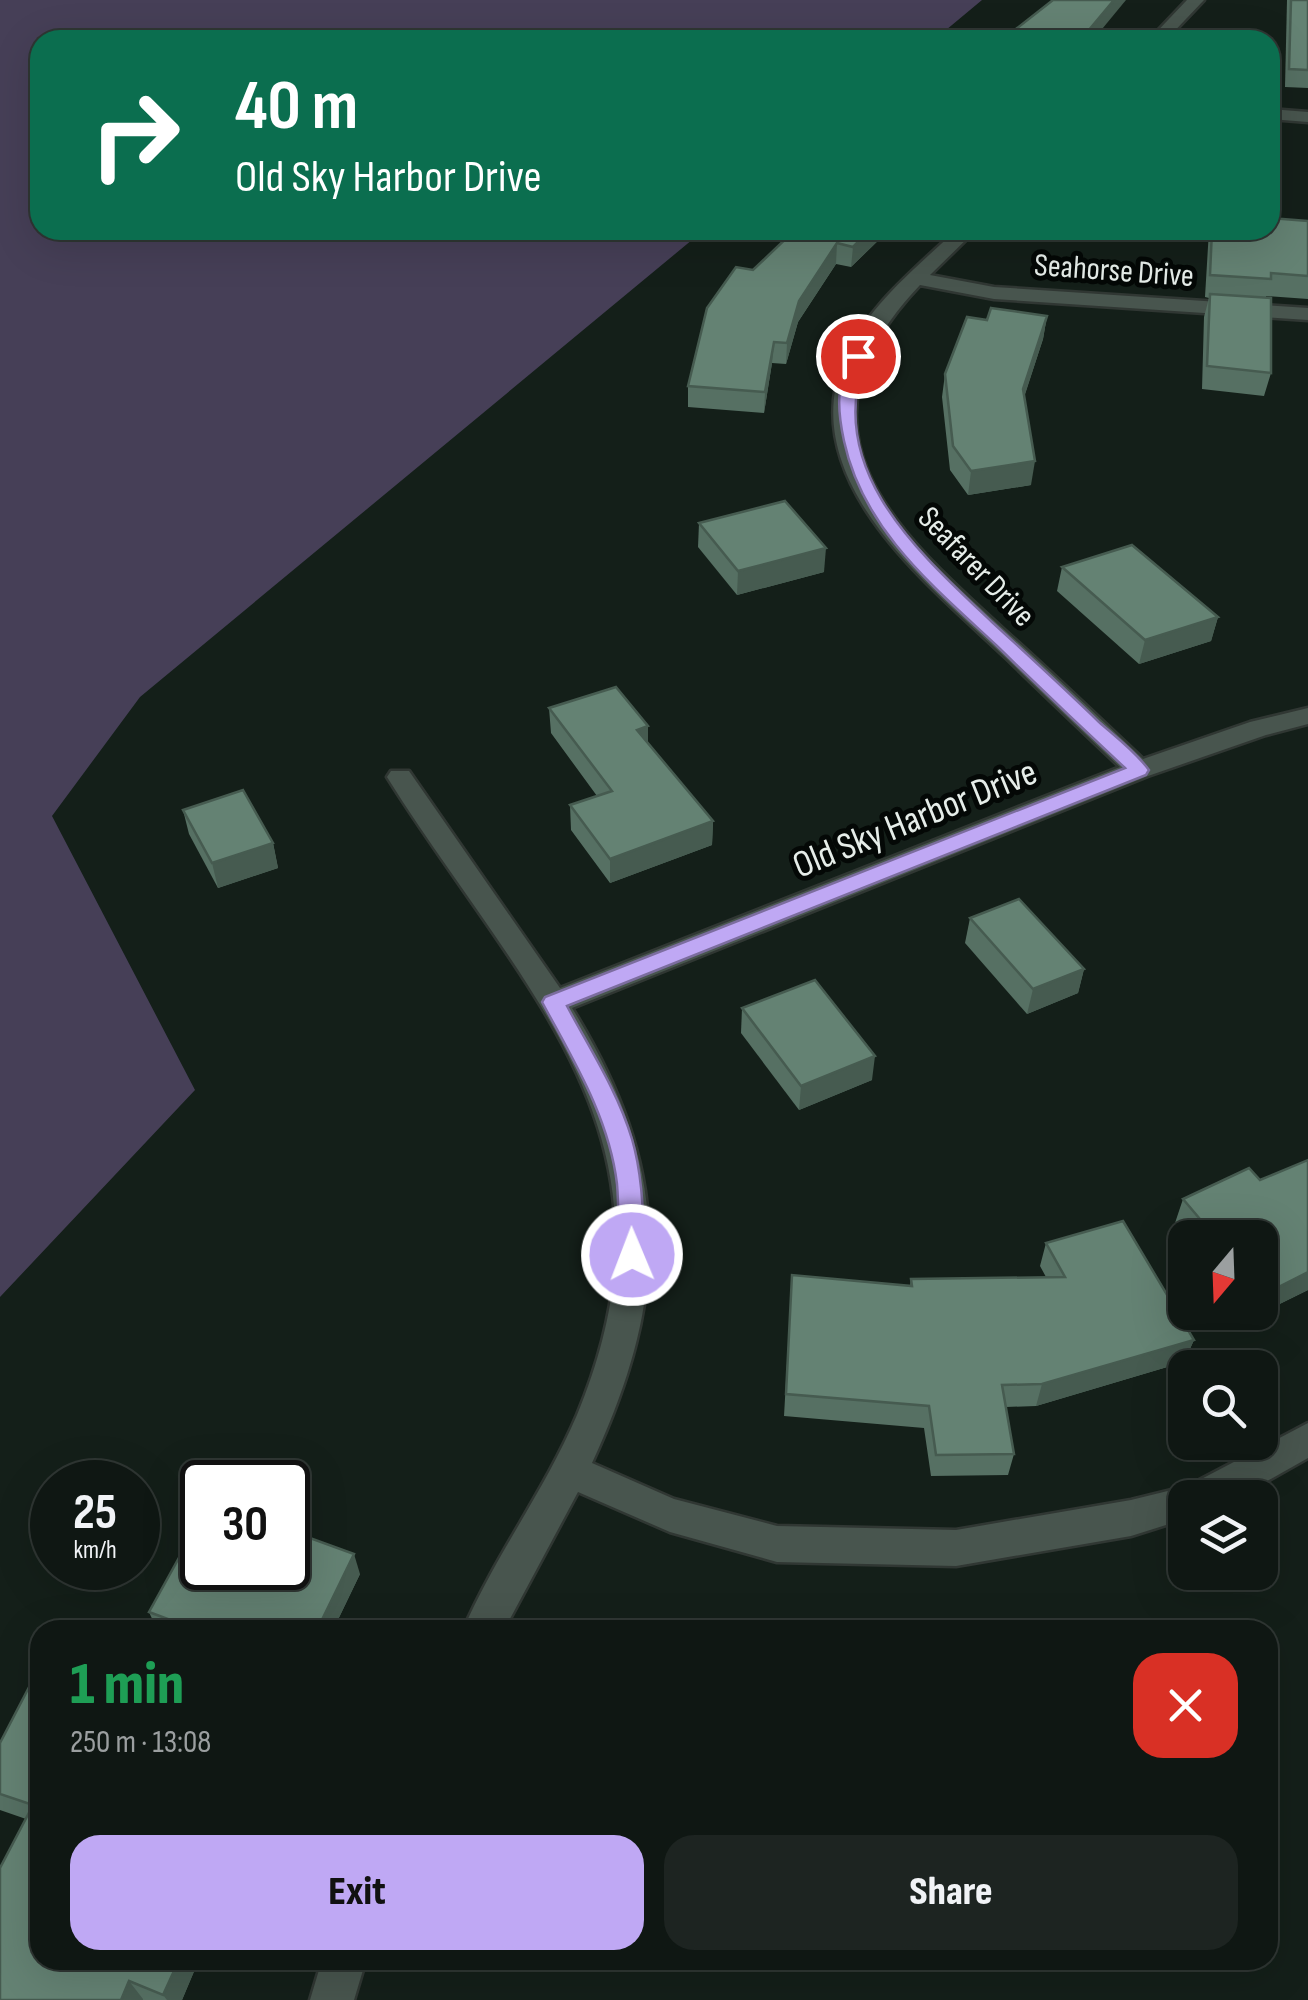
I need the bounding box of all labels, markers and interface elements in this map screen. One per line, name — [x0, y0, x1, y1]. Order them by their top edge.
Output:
text: 40 m — [235, 65, 358, 149]
icon: right — [70, 70, 200, 200]
text: Old Sky Harbor Drive — [235, 150, 542, 205]
street label: Seahorse Drive — [1033, 246, 1195, 296]
pin — [816, 314, 901, 399]
icon: arrive — [831, 329, 886, 384]
street label: Seafarer Drive — [909, 499, 1043, 635]
street label: Old Sky Harbor Drive — [787, 750, 1043, 888]
position arrow — [580, 1203, 684, 1307]
north arrow — [1168, 1220, 1278, 1330]
map controls — [1168, 1220, 1278, 1590]
button: search — [1168, 1350, 1278, 1460]
speed limit sign: 30 — [180, 1460, 310, 1590]
button: layers — [1168, 1480, 1278, 1590]
text: 25 — [73, 1483, 117, 1543]
text: km/h — [73, 1535, 117, 1566]
text: 1 min — [70, 1649, 184, 1721]
button: close — [1133, 1653, 1238, 1758]
text: 250 m · 13:08 — [70, 1723, 211, 1762]
button: Exit — [70, 1835, 644, 1950]
button: Share — [664, 1835, 1238, 1950]

